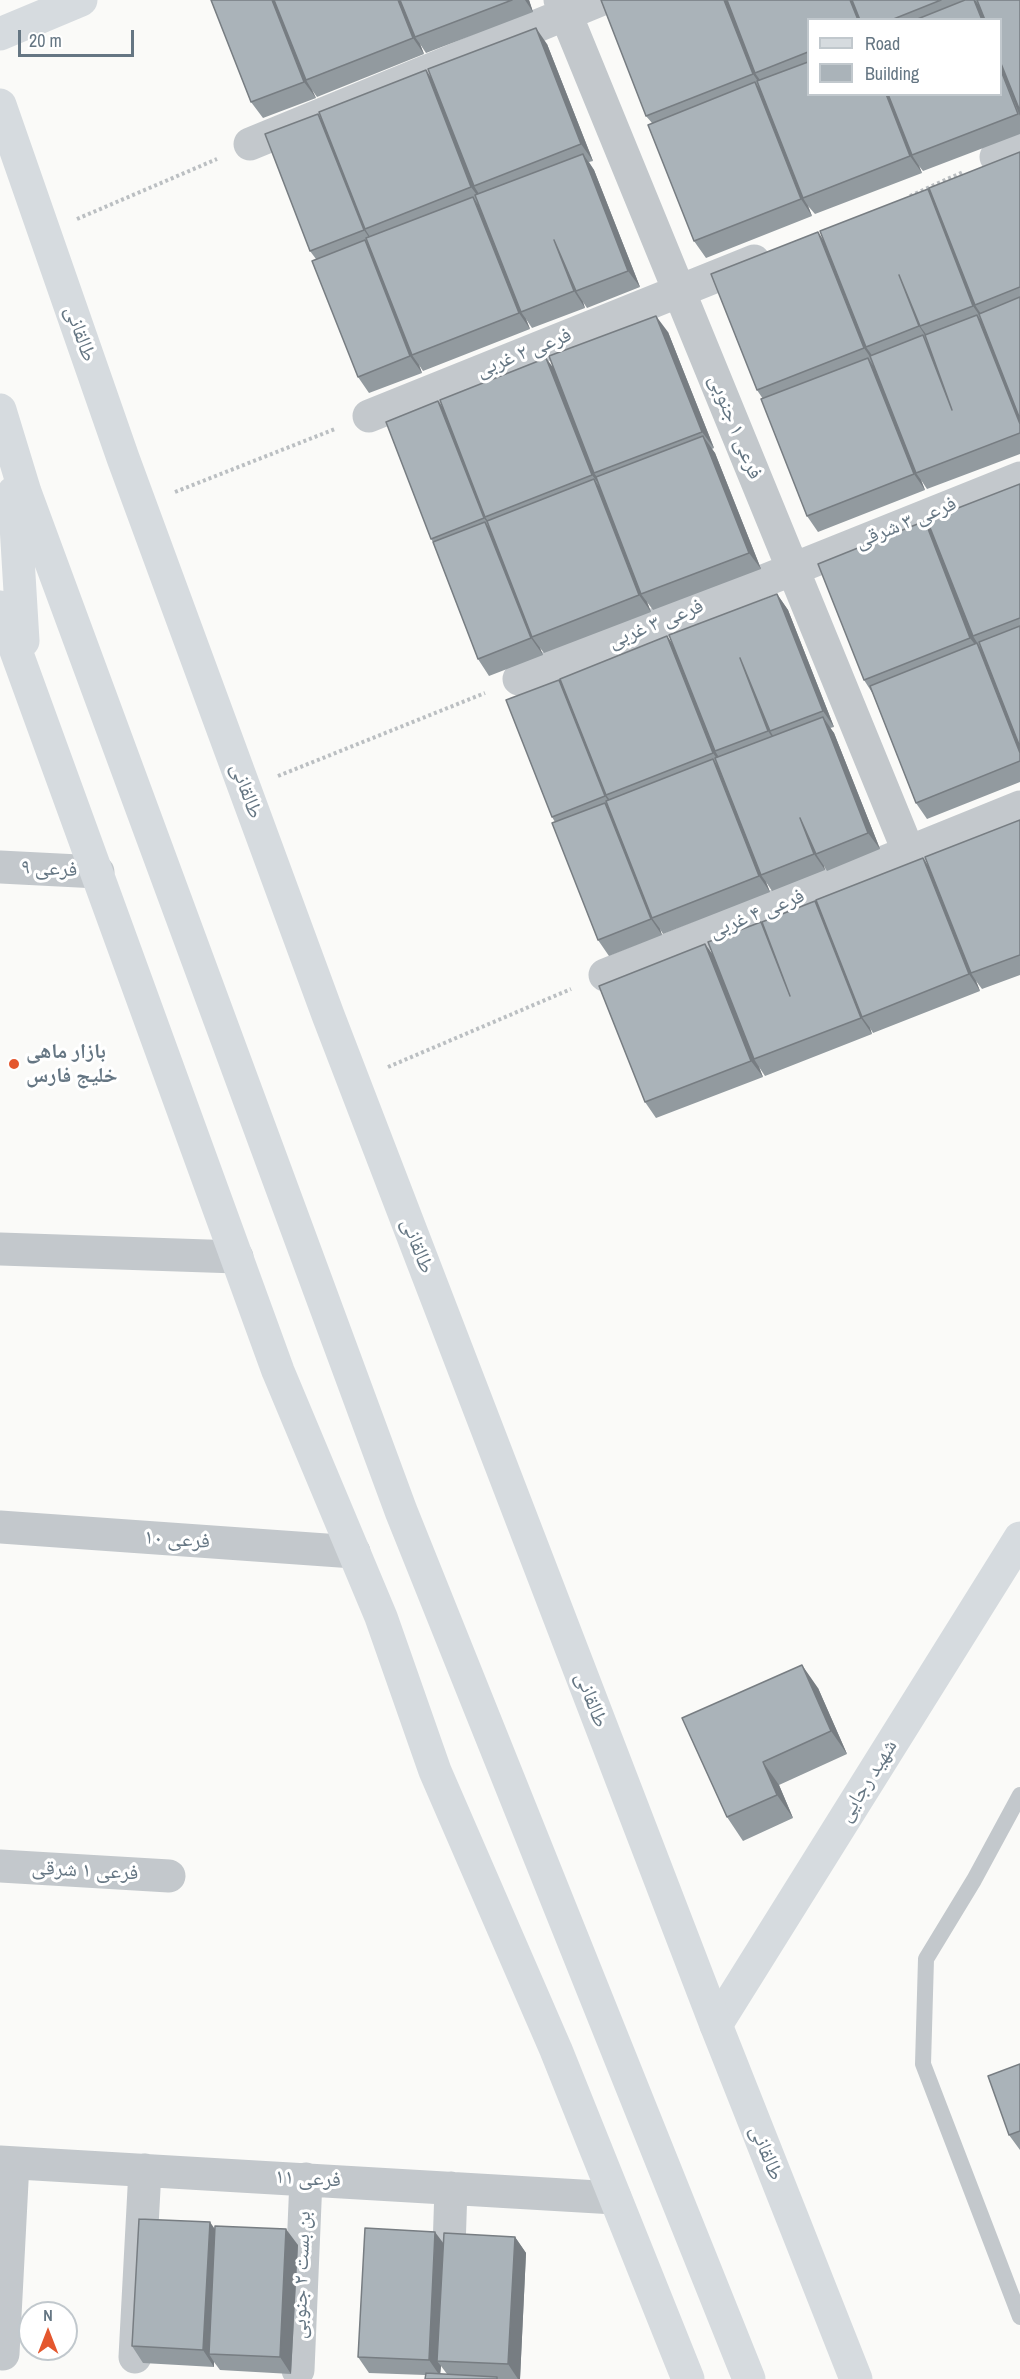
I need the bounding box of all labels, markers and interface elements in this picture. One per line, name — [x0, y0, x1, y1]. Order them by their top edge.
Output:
scale bar — [21, 18, 136, 56]
legend — [807, 18, 1002, 96]
text: 20 m — [29, 28, 62, 53]
text: Road — [865, 31, 900, 56]
text: Building — [865, 61, 919, 86]
street label: طالقانی — [59, 303, 101, 365]
street label: فرعی ۲ غربی — [473, 322, 575, 384]
street label: فرعی ۱ جنوبی — [703, 371, 767, 483]
street label: فرعی ۳ شرقی — [852, 491, 960, 555]
street label: فرعی ۳ غربی — [605, 593, 707, 655]
street label: طالقانی — [224, 760, 268, 822]
street label: فرعی ۹ — [20, 855, 78, 883]
street label: فرعی ۴ غربی — [706, 883, 808, 945]
place label: بازار ماهی خلیج فارس — [26, 1039, 118, 1089]
marker: بازار ماهی خلیج فارس — [7, 1057, 21, 1071]
street label: طالقانی — [395, 1215, 439, 1277]
street label: فرعی ۱۰ — [143, 1525, 211, 1555]
street label: طالقانی — [569, 1669, 613, 1731]
street label: شهید رجایی — [833, 1735, 903, 1827]
street label: فرعی ۱ شرقی — [31, 1856, 139, 1886]
street label: طالقانی — [744, 2122, 788, 2184]
street label: فرعی ۱۱ — [274, 2165, 342, 2193]
street label: بن بست ۲ جنوبی — [287, 2210, 317, 2340]
north arrow — [18, 2301, 78, 2361]
text: N — [43, 2304, 53, 2326]

